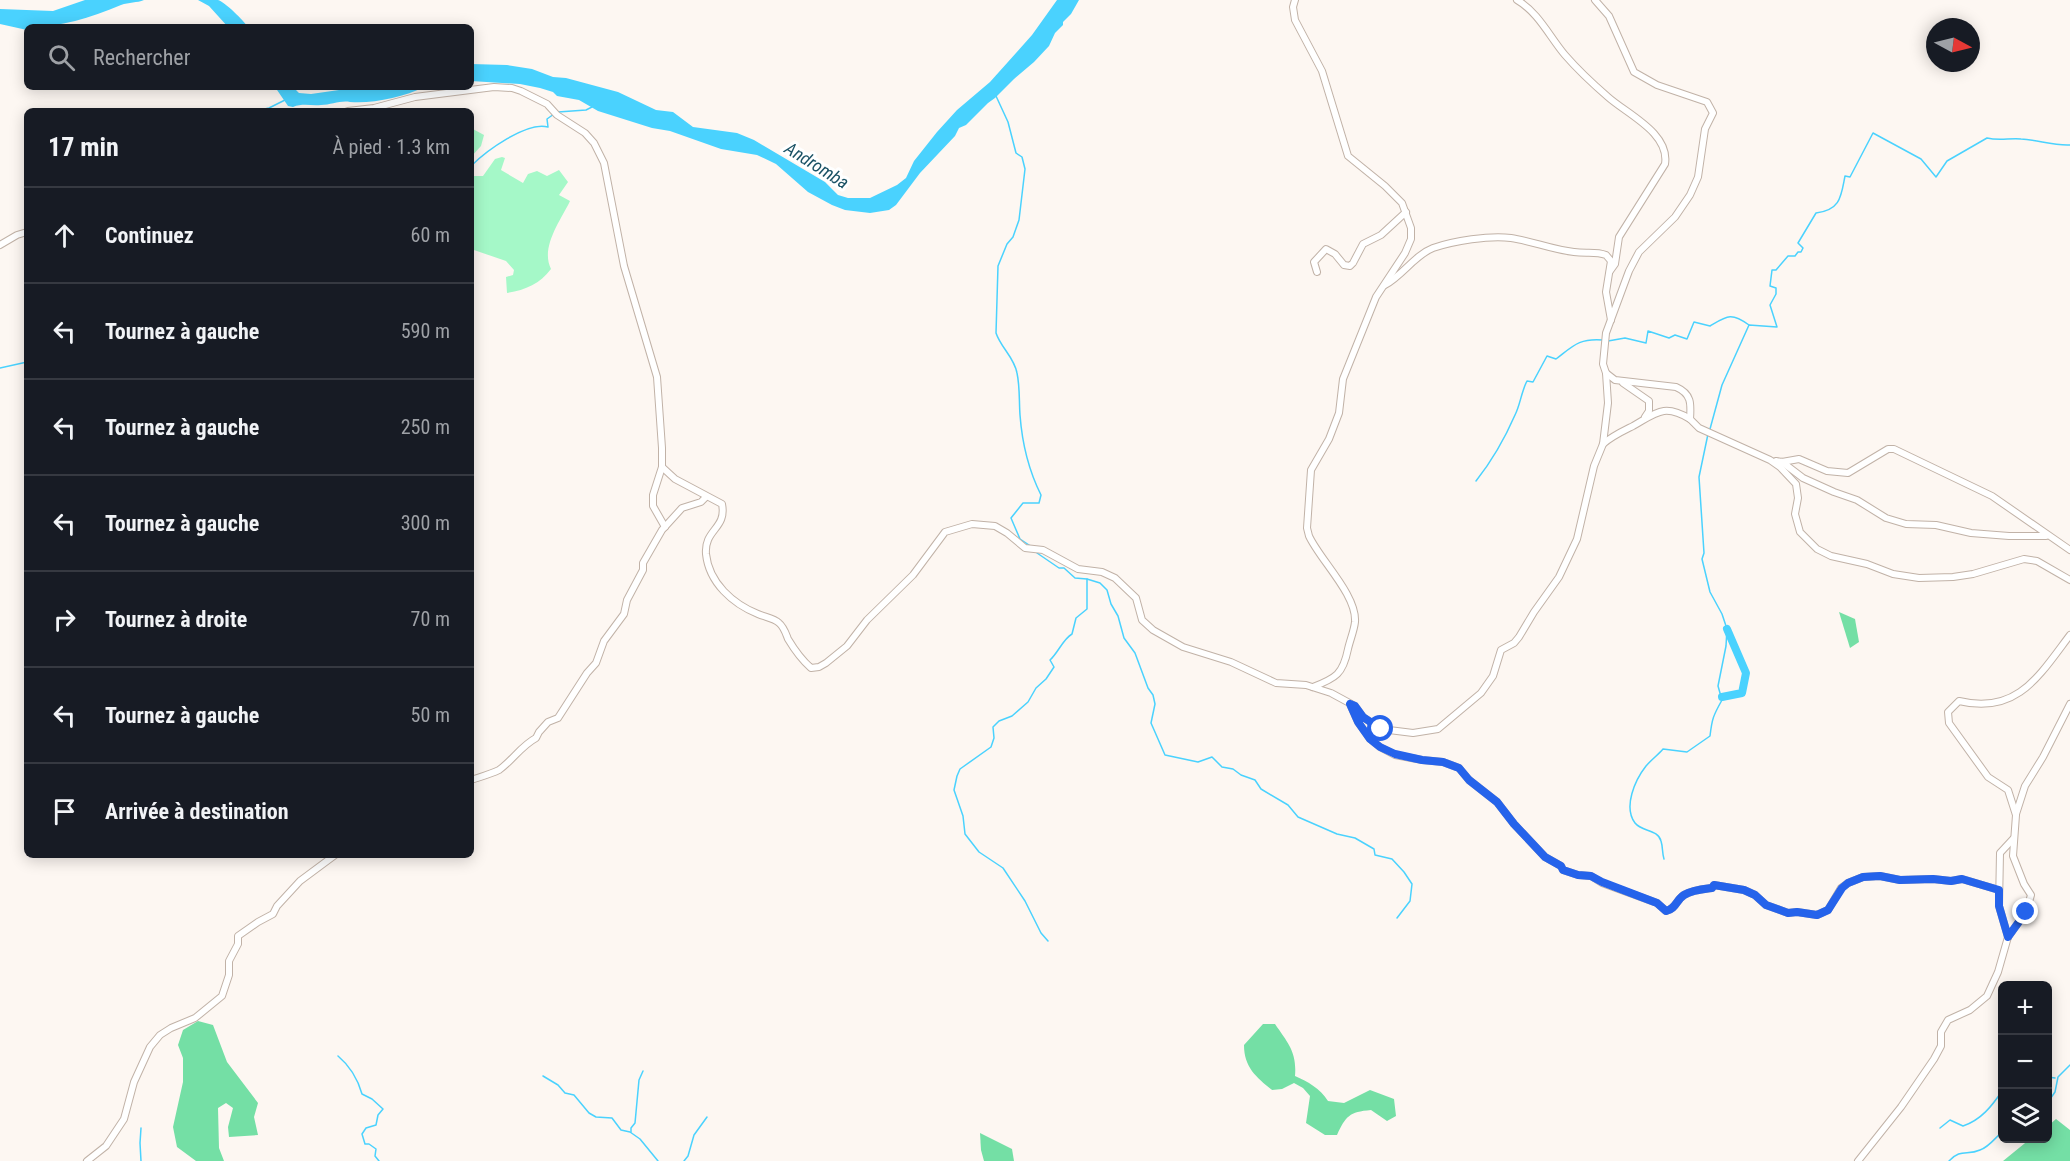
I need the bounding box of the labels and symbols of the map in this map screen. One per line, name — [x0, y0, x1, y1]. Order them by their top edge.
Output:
north arrow — [1926, 18, 1980, 72]
water label: Andromba — [780, 137, 853, 193]
route start — [1367, 715, 1393, 741]
route end — [2012, 898, 2038, 924]

